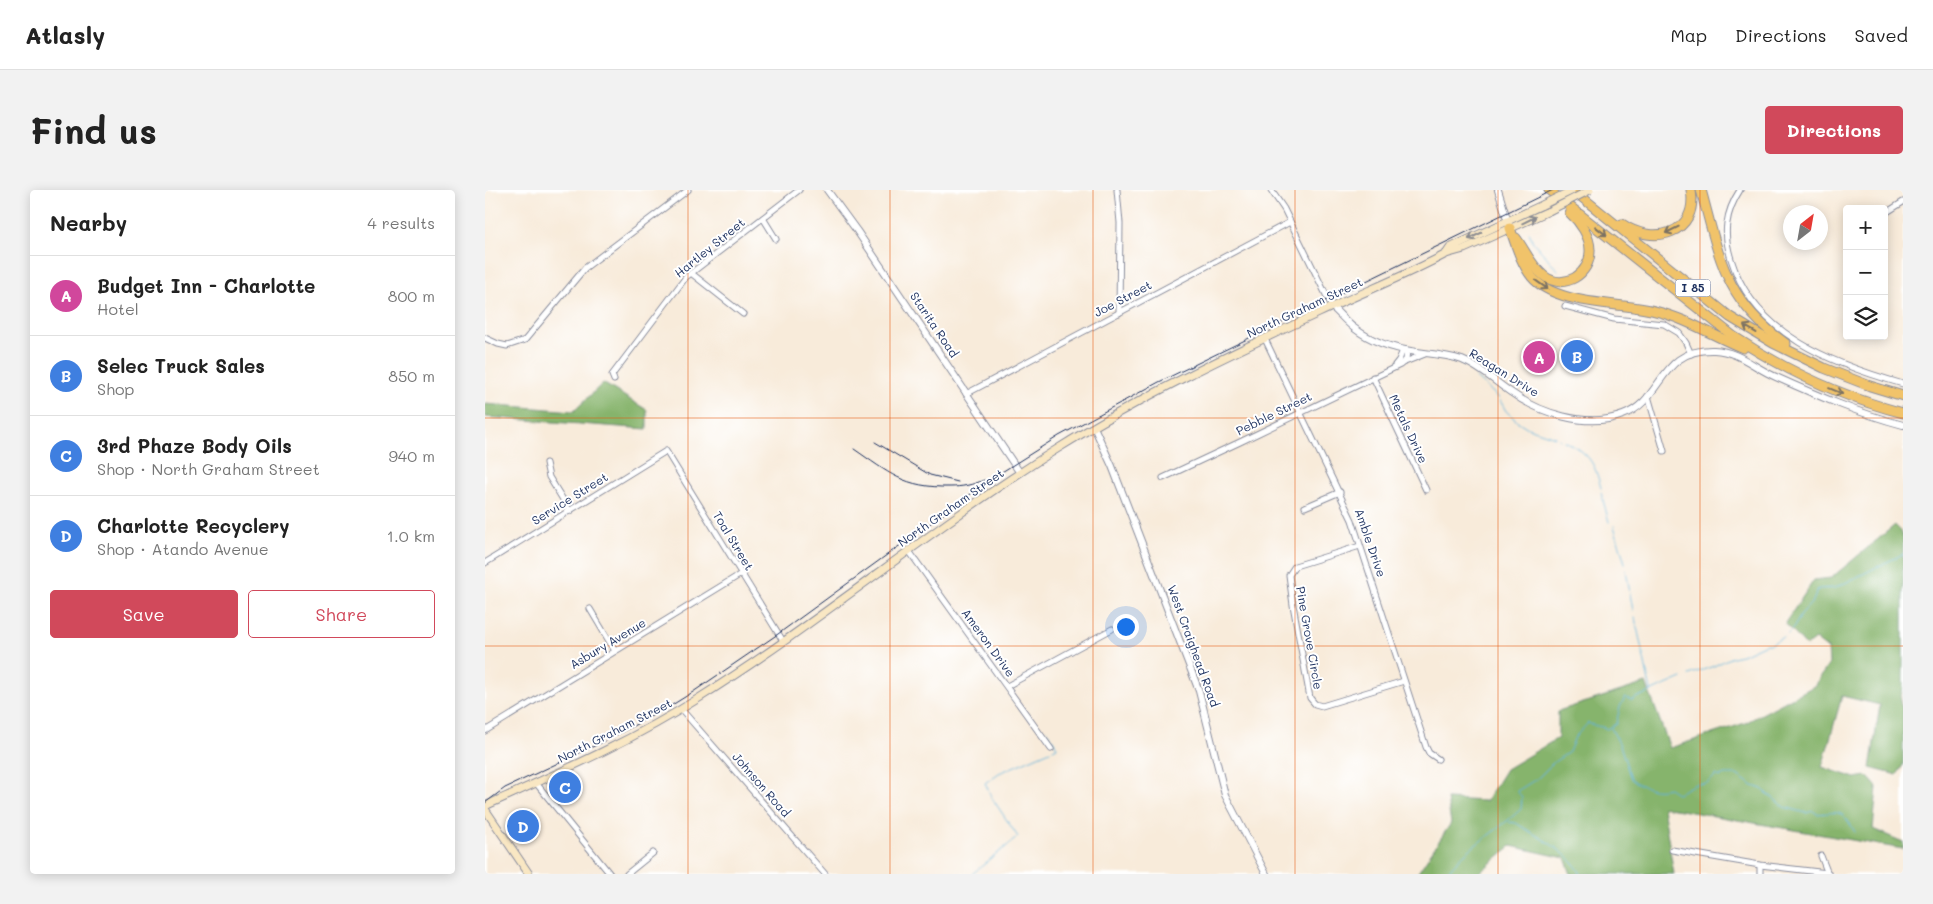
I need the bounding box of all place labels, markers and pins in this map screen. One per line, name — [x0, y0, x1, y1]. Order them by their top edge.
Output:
pin: B — [1561, 337, 1593, 375]
pin: A — [1523, 338, 1555, 376]
pin: C — [549, 768, 581, 806]
pin: D — [507, 807, 539, 845]

